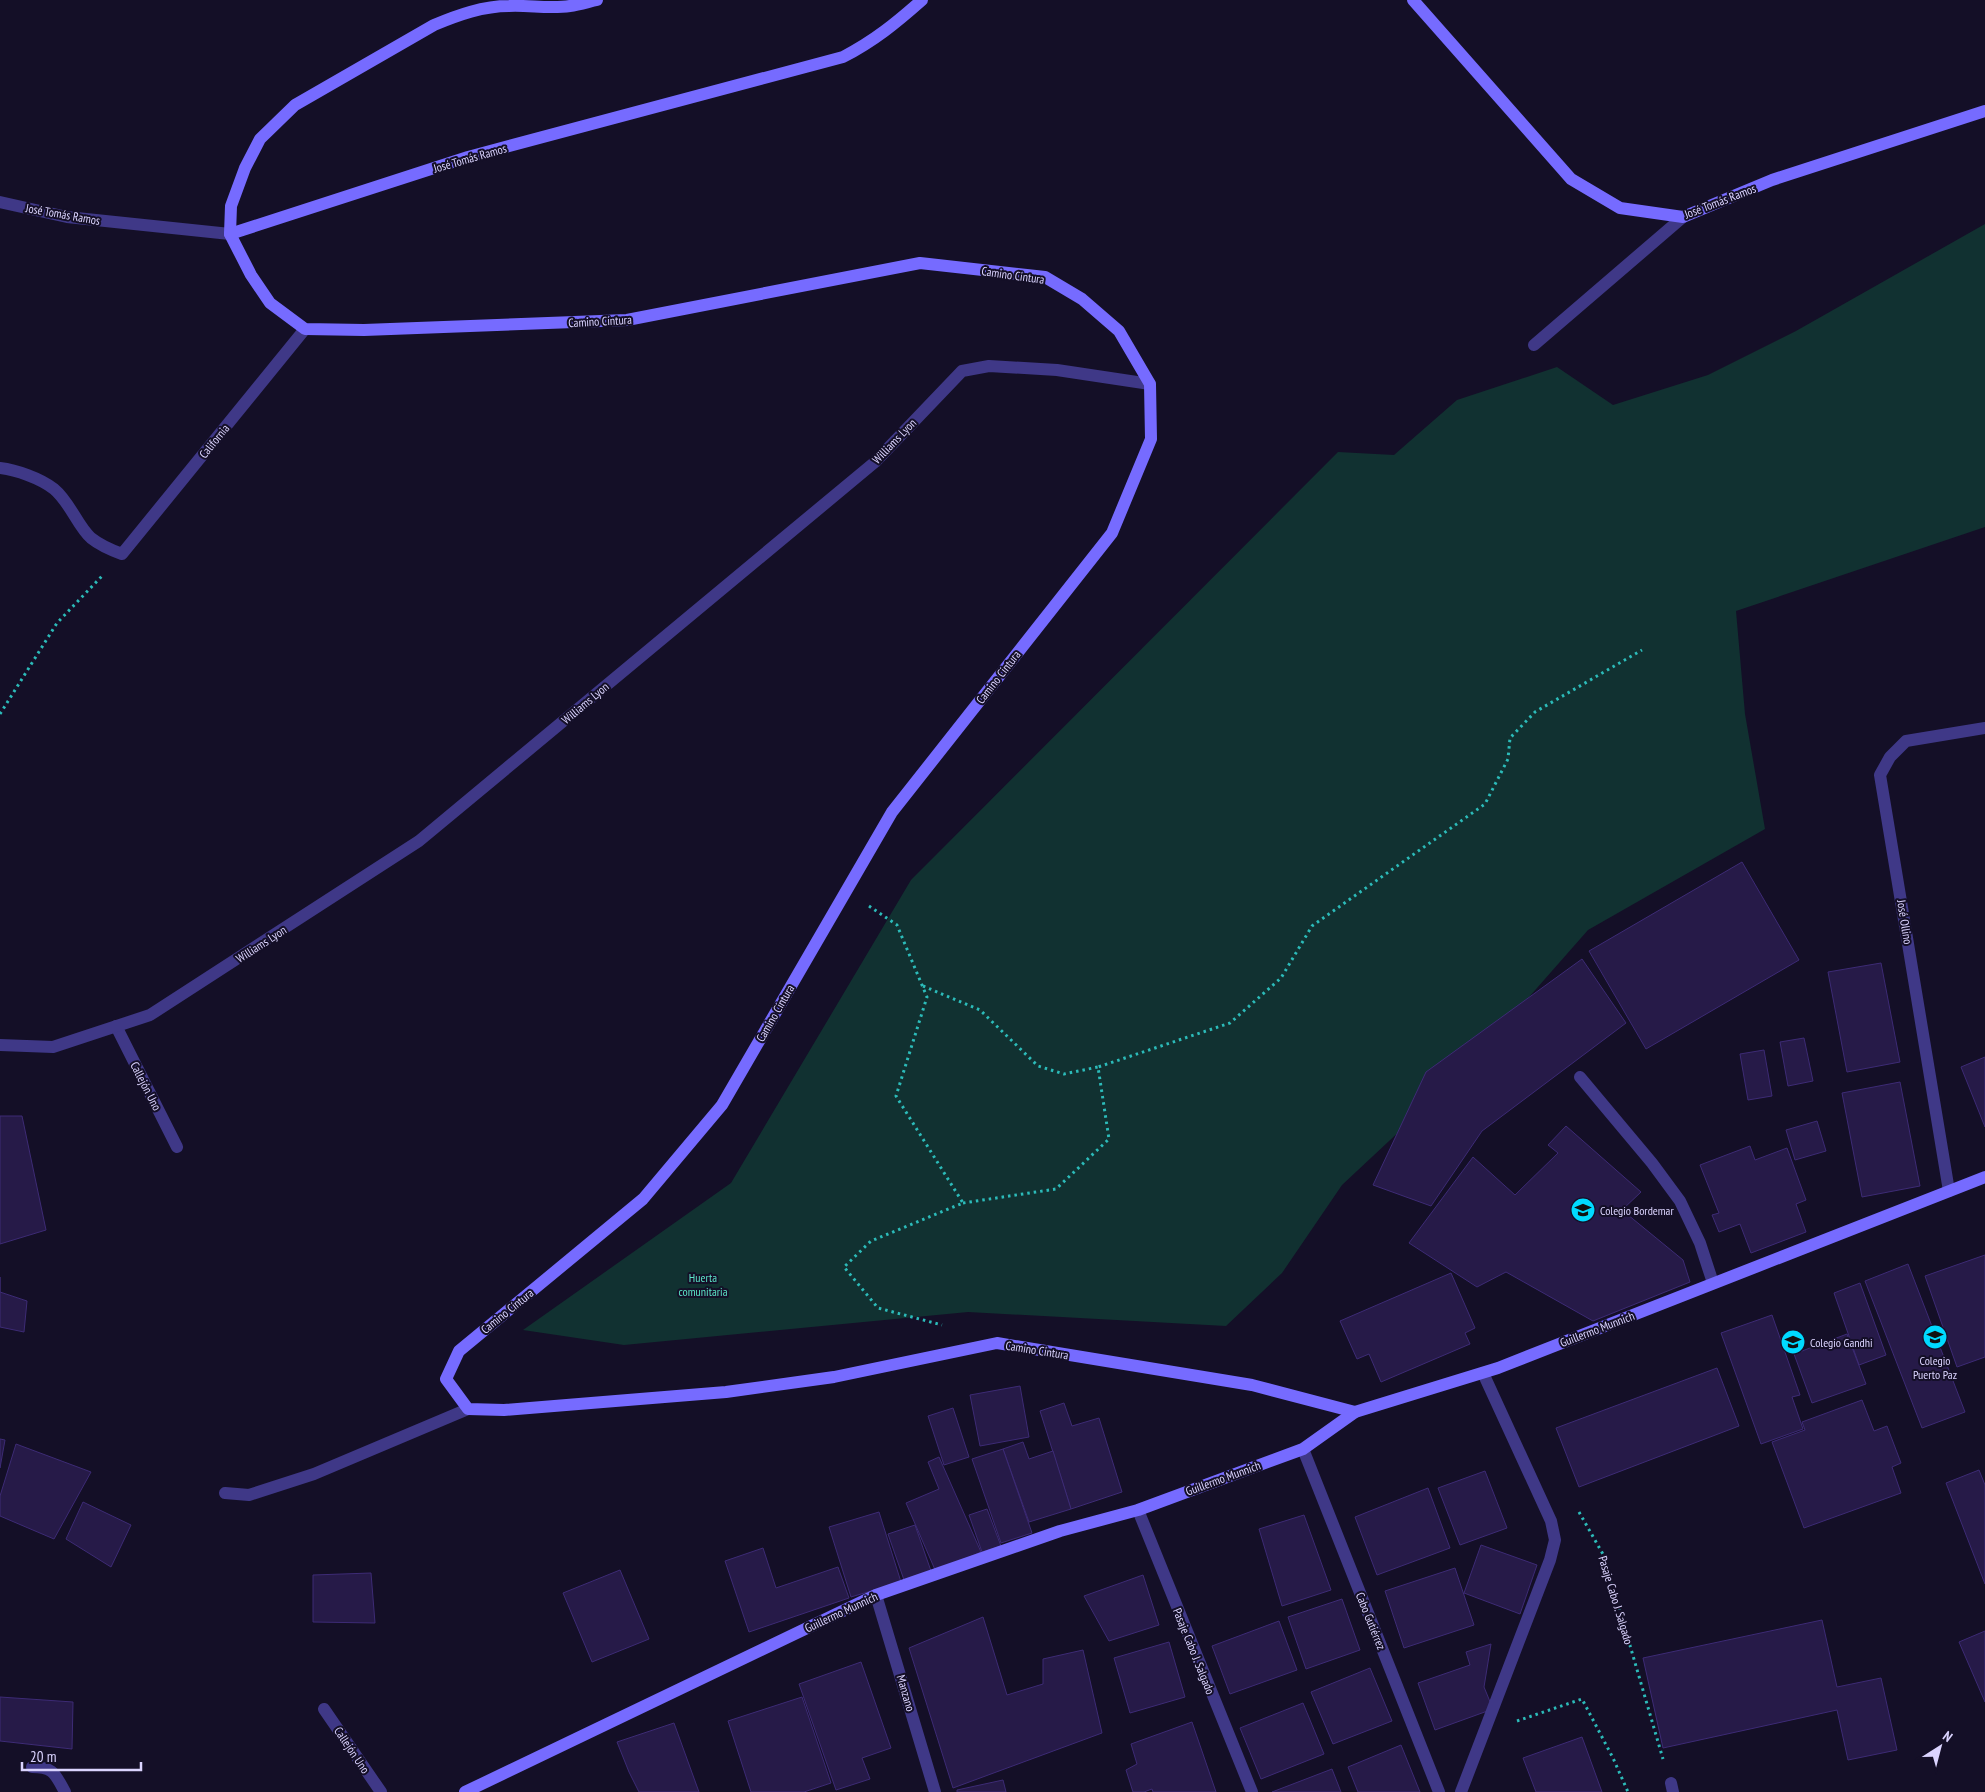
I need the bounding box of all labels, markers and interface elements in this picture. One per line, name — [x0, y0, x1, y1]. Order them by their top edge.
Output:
street label: José Tomás Ramos — [431, 140, 508, 176]
street label: José Tomás Ramos — [1681, 180, 1758, 222]
street label: José Tomás Ramos — [24, 200, 101, 228]
street label: Camino Cintura — [980, 263, 1046, 287]
street label: Camino Cintura — [568, 312, 632, 330]
street label: Williams Lyon — [869, 415, 919, 467]
street label: California — [196, 421, 232, 461]
street label: Camino Cintura — [973, 647, 1024, 707]
street label: Williams Lyon — [558, 679, 612, 727]
street label: José Ollino — [1894, 898, 1916, 945]
street label: Williams Lyon — [233, 922, 289, 966]
street label: Camino Cintura — [753, 982, 797, 1044]
street label: Callejón Uno — [127, 1059, 165, 1113]
school or university icon: Colegio Bordemar — [1570, 1197, 1596, 1223]
place label: Colegio Bordemar — [1600, 1203, 1674, 1218]
park label: Huerta comunitaria — [679, 1270, 728, 1299]
street label: Camino Cintura — [478, 1285, 537, 1337]
street label: Guillermo Munnich — [1558, 1308, 1636, 1350]
school or university icon: Colegio Puerto Paz — [1922, 1324, 1948, 1350]
school or university icon: Colegio Gandhi — [1780, 1329, 1806, 1355]
place label: Colegio Gandhi — [1810, 1335, 1873, 1350]
street label: Camino Cintura — [1004, 1338, 1070, 1362]
place label: Colegio Puerto Paz — [1913, 1353, 1957, 1382]
street label: Guillermo Munnich — [1183, 1458, 1263, 1498]
street label: Pasaje Cabo J. Salgado — [1595, 1554, 1637, 1646]
street label: Guillermo Munnich — [802, 1589, 880, 1635]
street label: Cabo Gutiérrez — [1353, 1590, 1389, 1652]
street label: Pasaje Cabo J. Salgado — [1170, 1606, 1218, 1696]
street label: Manzano — [894, 1673, 918, 1713]
north arrow — [1915, 1722, 1965, 1772]
street label: Callejón Uno — [331, 1724, 373, 1776]
text: N — [1939, 1727, 1956, 1746]
scale bar — [22, 1740, 141, 1772]
text: 20 m — [30, 1747, 56, 1766]

